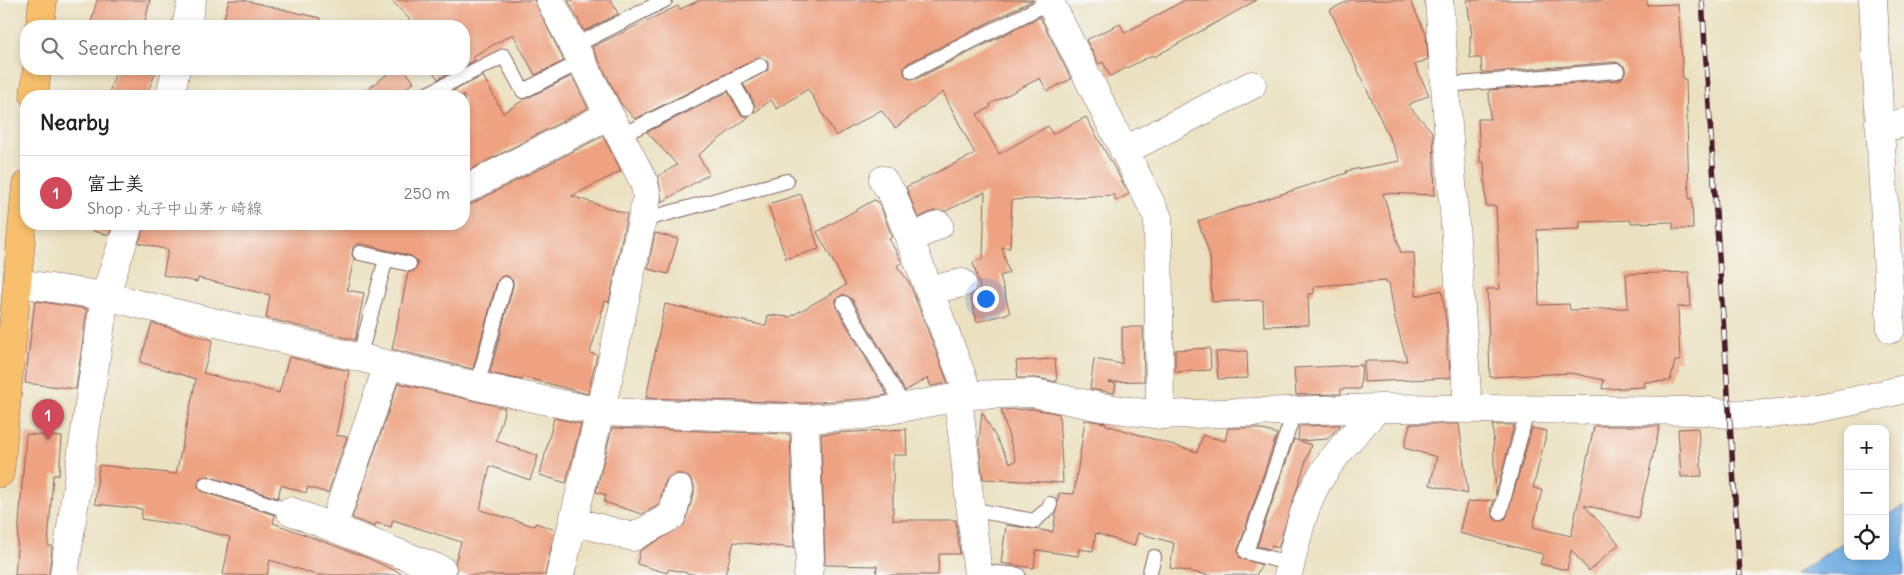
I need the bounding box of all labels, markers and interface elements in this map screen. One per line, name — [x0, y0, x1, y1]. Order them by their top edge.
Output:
search box — [20, 20, 470, 75]
icon: search — [38, 34, 66, 62]
text: Search here — [78, 36, 181, 60]
text: Nearby — [40, 109, 110, 136]
text: 富士美 — [87, 171, 144, 195]
text: 1 — [53, 183, 59, 203]
text: 250 m — [404, 183, 450, 203]
text: Shop · 丸子中山茅ヶ崎線 — [87, 198, 262, 218]
your location — [973, 286, 999, 312]
pin: 1 — [32, 399, 64, 440]
map controls — [1844, 425, 1889, 560]
button: + — [1844, 425, 1889, 470]
button: − — [1844, 470, 1889, 515]
button: locate — [1844, 515, 1889, 560]

